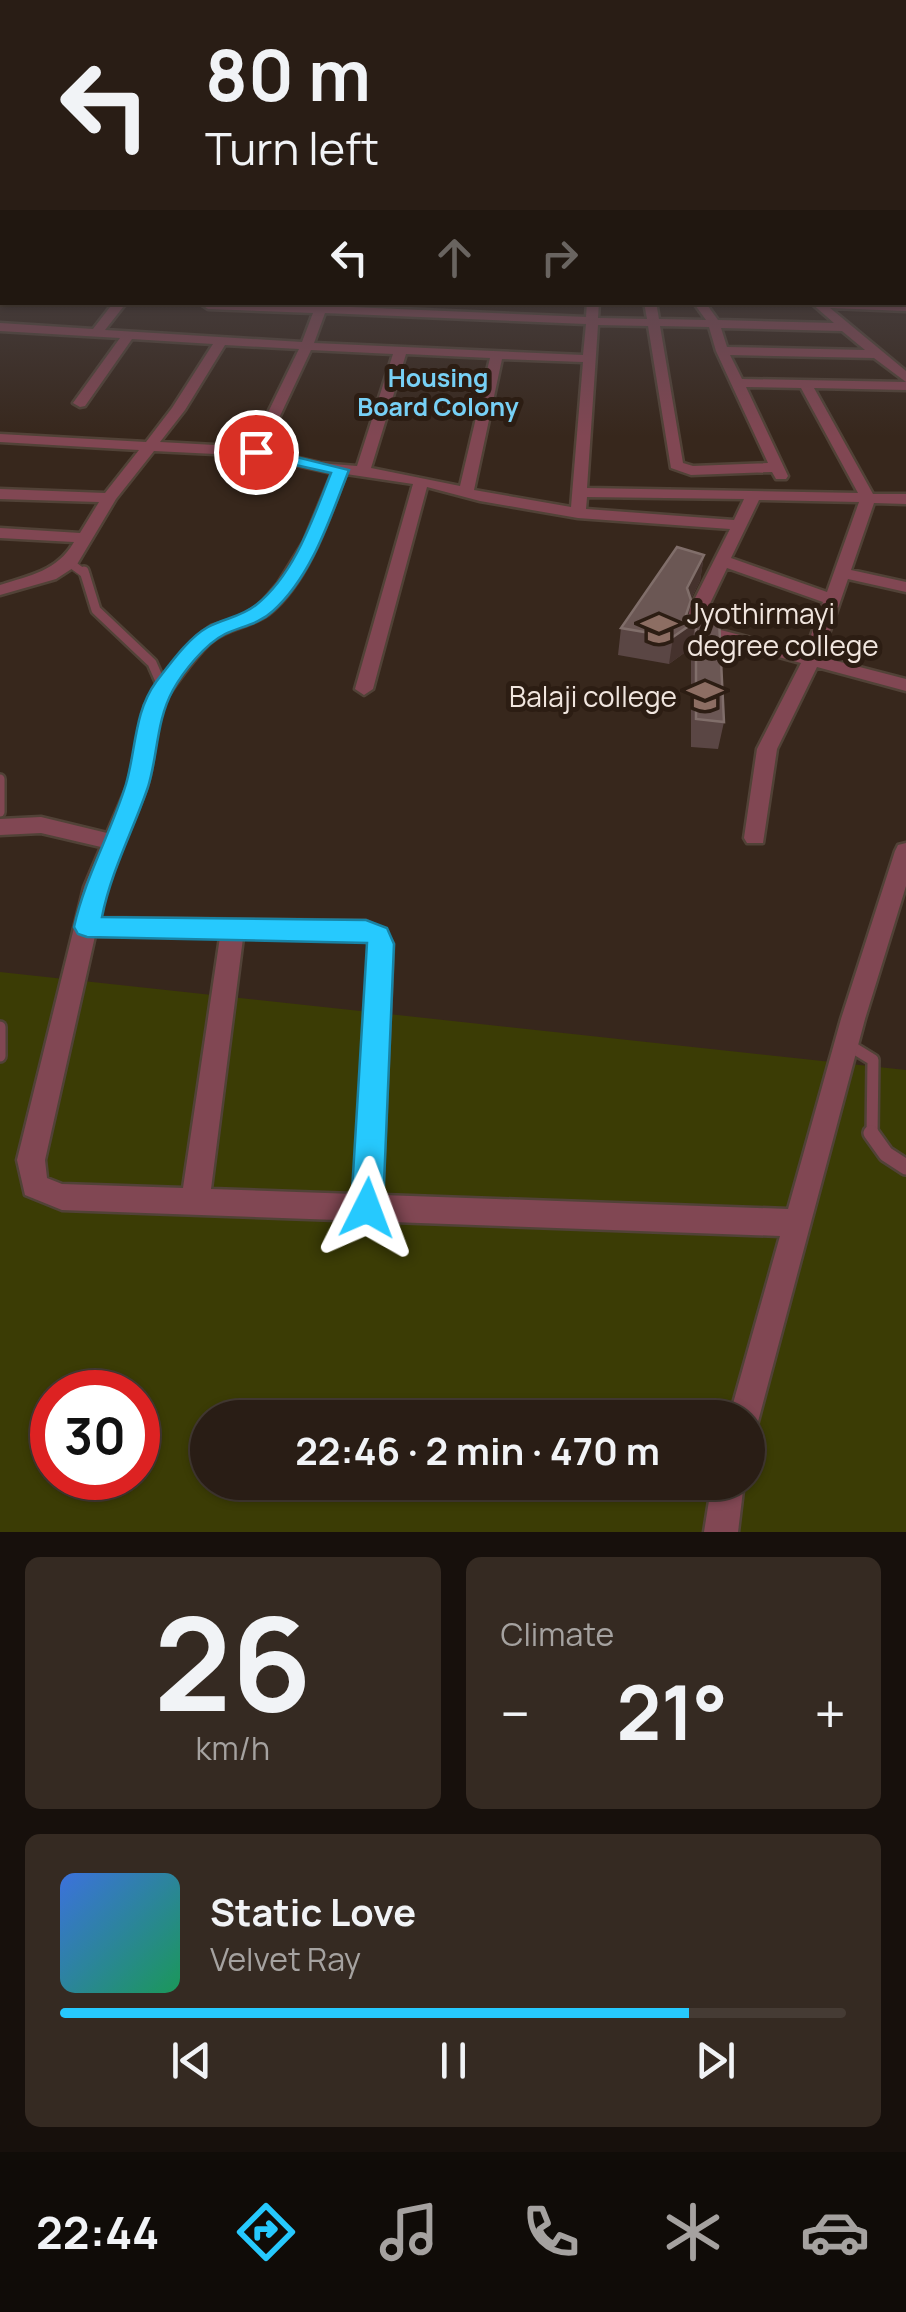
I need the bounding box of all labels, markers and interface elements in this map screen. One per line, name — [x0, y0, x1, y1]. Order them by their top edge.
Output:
text: 80 m — [205, 26, 371, 122]
icon: left — [40, 40, 170, 170]
text: Turn left — [205, 117, 379, 179]
icon: left — [322, 230, 377, 285]
icon: ahead — [427, 230, 482, 285]
icon: right — [532, 230, 587, 285]
district label: Housing Board Colony — [357, 360, 519, 424]
pin — [214, 410, 299, 495]
icon: arrive — [229, 425, 284, 480]
place label: Jyothirmayi degree college — [687, 594, 879, 664]
school or university icon: Jyothirmayi degree college — [640, 610, 678, 648]
place label: Balaji college — [509, 677, 677, 715]
school or university icon: Balaji college — [686, 677, 724, 715]
position arrow — [315, 1156, 419, 1260]
speed limit sign: 30 — [30, 1370, 160, 1500]
text: 22:46 · 2 min · 470 m — [295, 1424, 660, 1476]
text: 26 — [154, 1572, 312, 1750]
text: Climate — [501, 1612, 614, 1656]
text: 21° — [617, 1660, 728, 1763]
text: − — [501, 1675, 530, 1751]
text: + — [814, 1675, 846, 1751]
text: km/h — [196, 1726, 270, 1770]
text: Static Love — [210, 1885, 416, 1937]
text: Velvet Ray — [210, 1937, 361, 1981]
icon: previous — [164, 2033, 219, 2088]
icon: pause — [426, 2033, 481, 2088]
icon: next — [688, 2033, 743, 2088]
icon: directions — [231, 2197, 301, 2267]
icon: music — [374, 2197, 444, 2267]
icon: phone — [516, 2197, 586, 2267]
icon: climate — [658, 2197, 728, 2267]
icon: car — [800, 2197, 870, 2267]
text: 22:44 — [36, 2201, 159, 2263]

